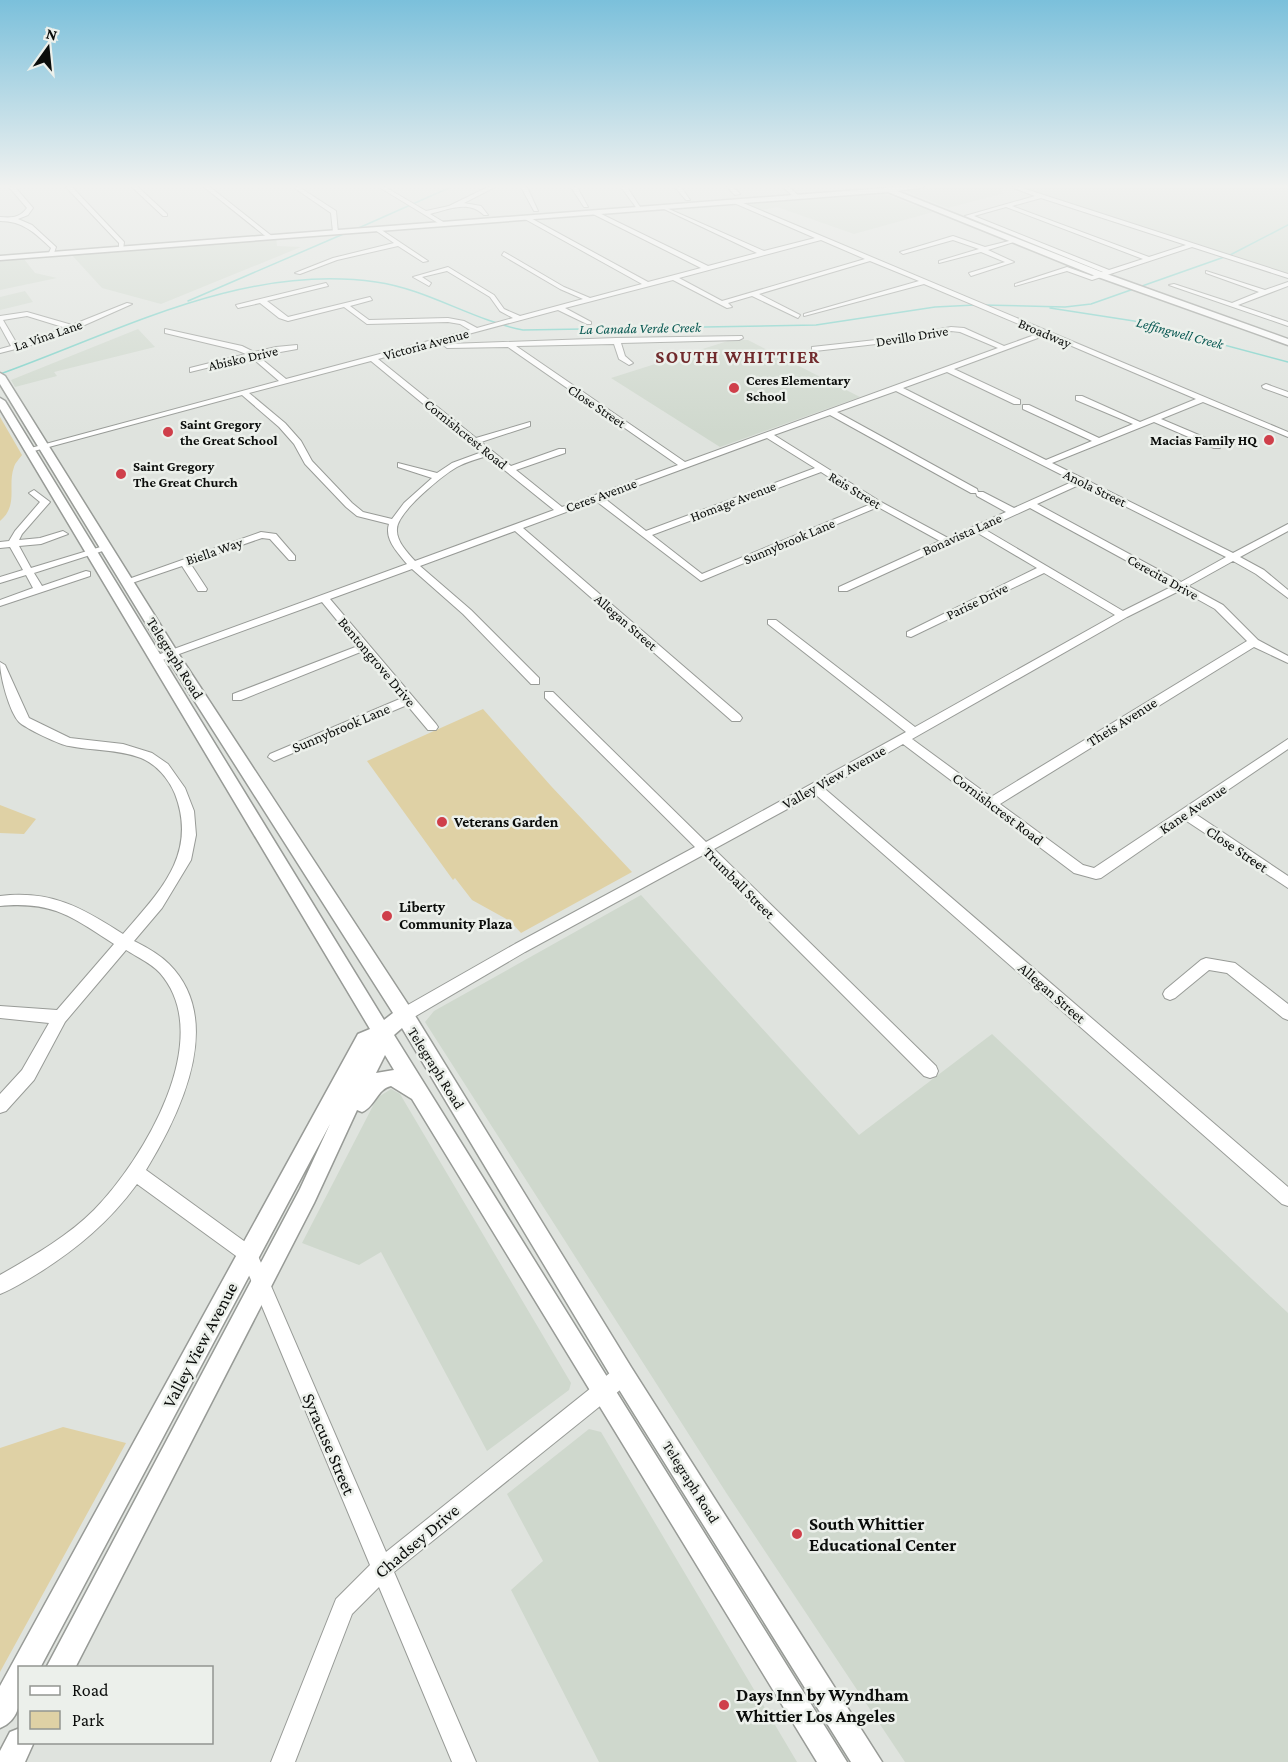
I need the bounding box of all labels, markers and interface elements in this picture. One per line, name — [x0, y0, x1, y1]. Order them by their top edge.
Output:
north arrow — [18, 18, 78, 78]
text: N — [44, 24, 59, 44]
water label: Leffingwell Creek — [1135, 314, 1226, 353]
street label: Broadway — [1016, 315, 1074, 352]
street label: La Vina Lane — [12, 316, 84, 354]
water label: La Canada Verde Creek — [579, 319, 702, 337]
street label: Devillo Drive — [875, 322, 949, 350]
street label: Victoria Avenue — [382, 325, 470, 363]
street label: Abisko Drive — [207, 342, 279, 374]
district label: SOUTH WHITTIER — [655, 347, 821, 367]
place label: Ceres Elementary School — [746, 372, 851, 404]
street label: Close Street — [565, 381, 629, 431]
marker: Ceres Elementary School — [727, 381, 741, 395]
street label: Cornishcrest Road — [421, 396, 511, 473]
place label: Saint Gregory the Great School — [180, 416, 278, 448]
marker: Saint Gregory the Great School — [161, 425, 175, 439]
place label: Macias Family HQ — [1150, 432, 1258, 448]
marker: Macias Family HQ — [1262, 433, 1276, 447]
place label: Saint Gregory The Great Church — [133, 458, 238, 490]
street label: Anola Street — [1061, 466, 1129, 510]
marker: Saint Gregory The Great Church — [114, 467, 128, 481]
street label: Reis Street — [826, 468, 884, 512]
street label: Ceres Avenue — [563, 475, 639, 515]
street label: Homage Avenue — [688, 477, 778, 525]
street label: Bonavista Lane — [920, 509, 1004, 559]
street label: Sunnybrook Lane — [741, 515, 837, 567]
street label: Biella Way — [183, 534, 245, 568]
street label: Cerecita Drive — [1125, 551, 1201, 603]
street label: Parise Drive — [944, 579, 1010, 623]
street label: Allegan Street — [591, 591, 661, 654]
street label: Telegraph Road — [143, 614, 207, 702]
street label: Bentongrove Drive — [334, 614, 419, 711]
street label: Theis Avenue — [1084, 694, 1160, 750]
street label: Sunnybrook Lane — [290, 700, 393, 757]
street label: Valley View Avenue — [779, 742, 889, 813]
street label: Cornishcrest Road — [950, 770, 1047, 848]
street label: Kane Avenue — [1157, 781, 1230, 837]
place label: Veterans Garden — [453, 814, 559, 830]
marker: Veterans Garden — [435, 815, 449, 829]
street label: Close Street — [1203, 823, 1272, 876]
street label: Trumball Street — [700, 844, 779, 923]
place label: Liberty Community Plaza — [399, 899, 513, 932]
marker: Liberty Community Plaza — [380, 909, 394, 923]
street label: Allegan Street — [1015, 960, 1089, 1028]
street label: Telegraph Road — [404, 1024, 468, 1112]
street label: Valley View Avenue — [159, 1279, 241, 1411]
street label: Syracuse Street — [299, 1390, 360, 1499]
street label: Telegraph Road — [659, 1438, 723, 1526]
street label: Chadsey Drive — [371, 1500, 463, 1582]
place label: South Whittier Educational Center — [809, 1514, 956, 1555]
marker: South Whittier Educational Center — [790, 1527, 804, 1541]
legend — [18, 1666, 213, 1744]
text: Road — [72, 1680, 109, 1700]
place label: Days Inn by Wyndham Whittier Los Angeles — [735, 1685, 910, 1726]
marker: Days Inn by Wyndham Whittier Los Angeles — [717, 1698, 731, 1712]
text: Park — [72, 1710, 104, 1730]

